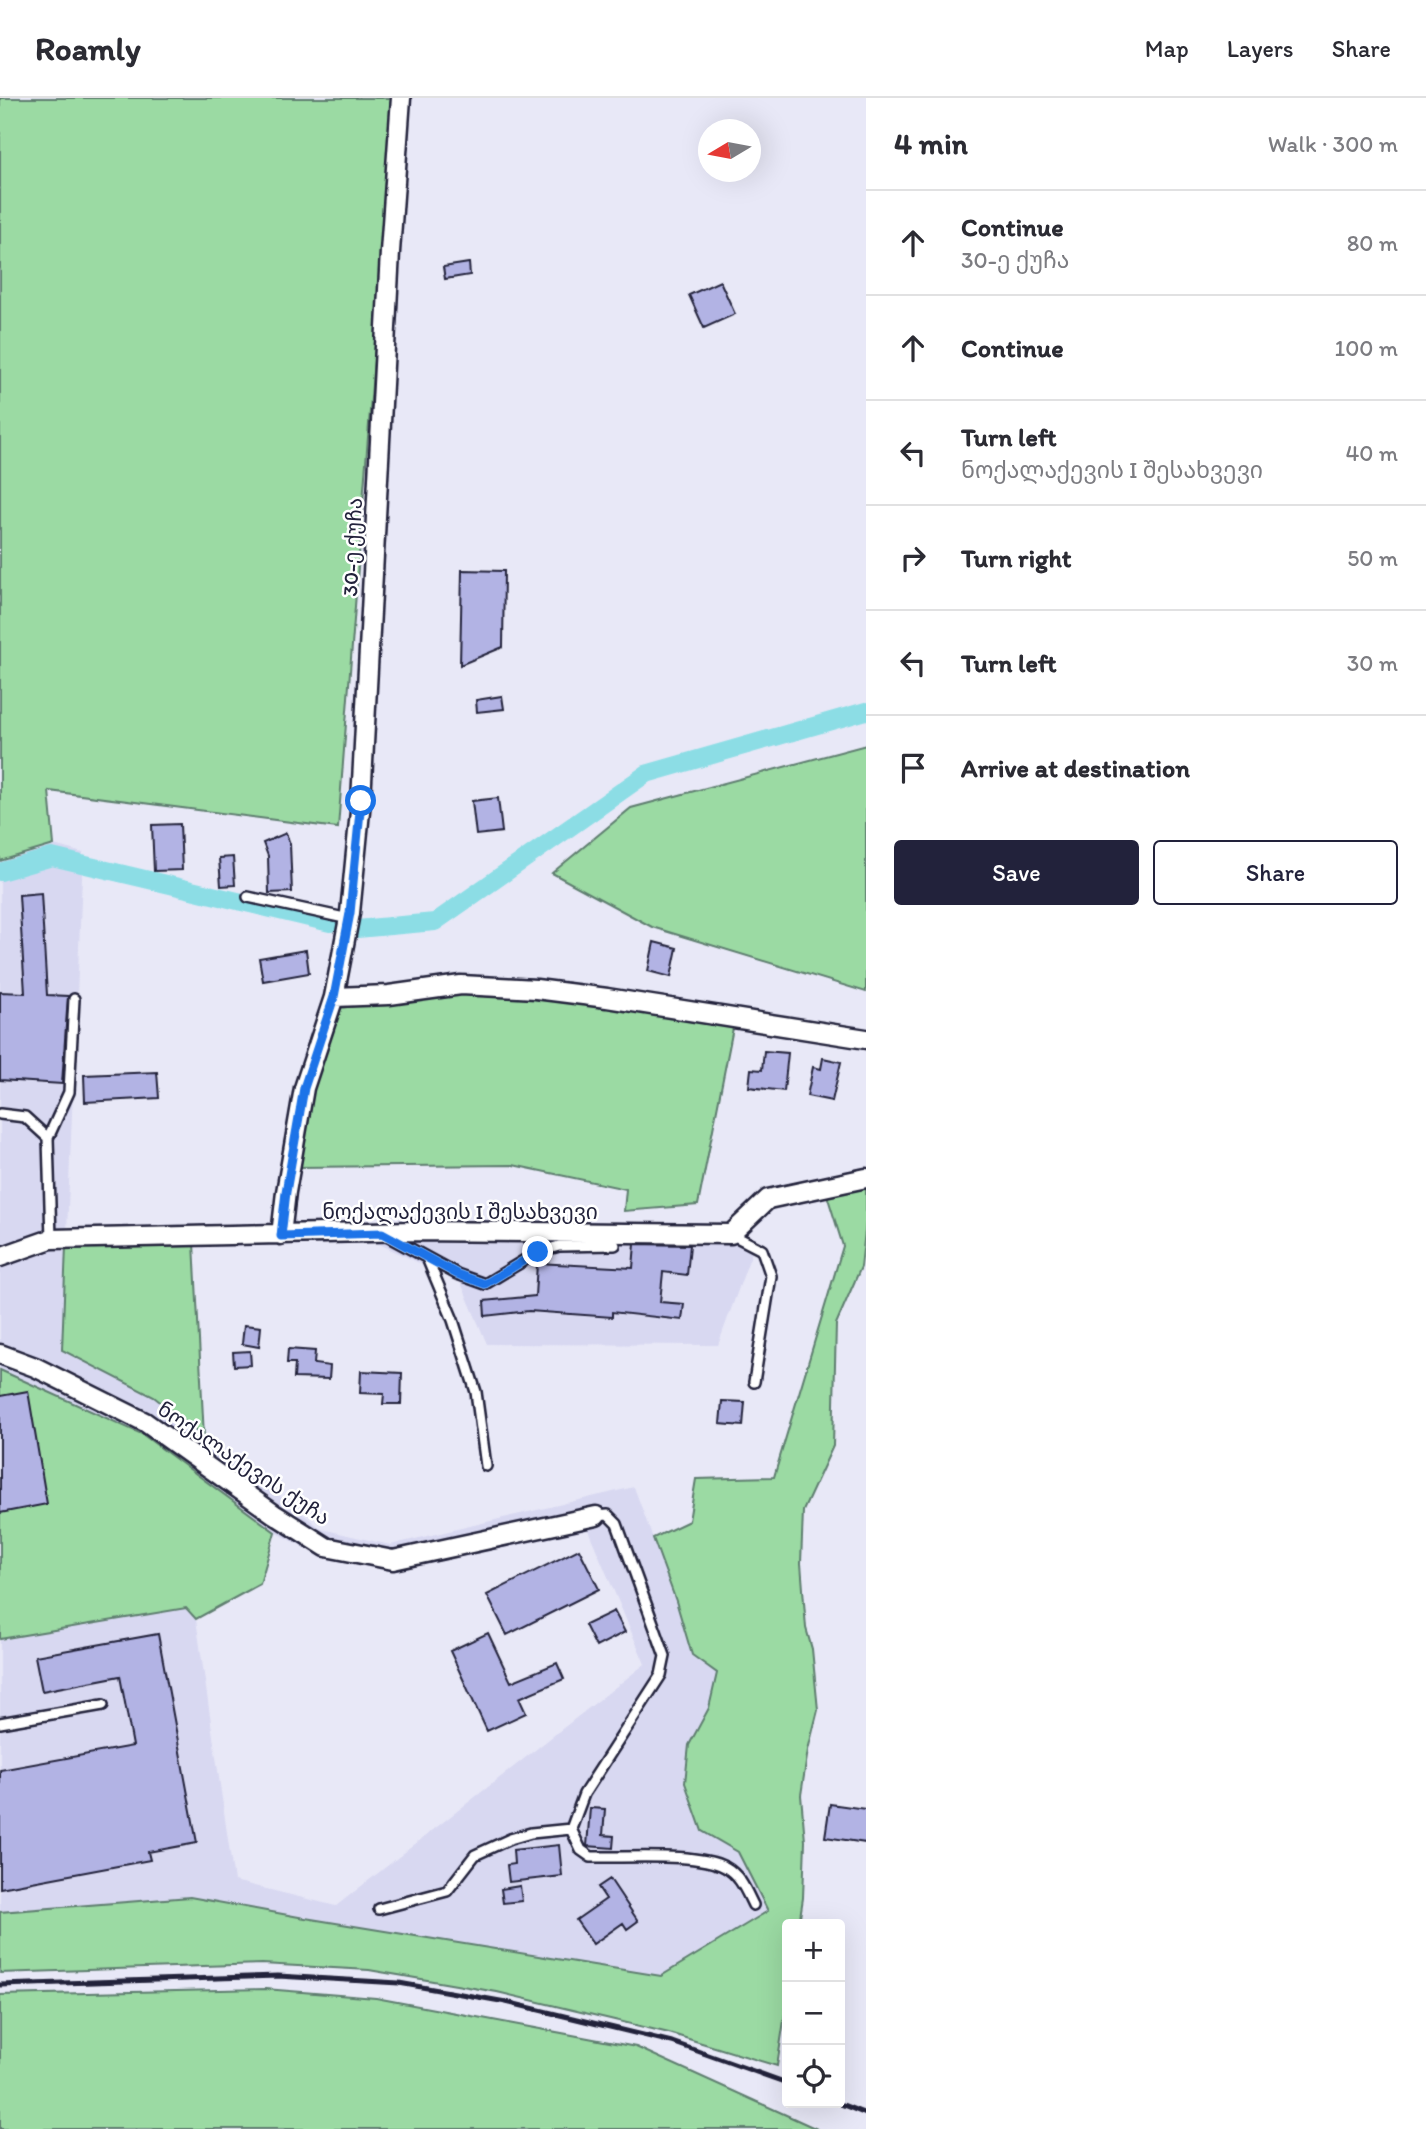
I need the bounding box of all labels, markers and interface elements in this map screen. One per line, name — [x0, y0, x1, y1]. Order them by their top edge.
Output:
text: Roamly — [35, 29, 141, 68]
text: Map — [1145, 34, 1189, 63]
text: Layers — [1227, 34, 1294, 63]
text: Share — [1332, 34, 1391, 63]
north arrow — [698, 119, 761, 182]
text: 4 min — [894, 125, 968, 162]
text: Walk · 300 m — [1268, 130, 1398, 158]
text: Continue — [961, 211, 1064, 243]
icon: ahead — [894, 224, 932, 262]
text: 80 m — [1347, 229, 1398, 257]
text: 30-ე ქუჩა — [961, 246, 1069, 274]
icon: ahead — [894, 329, 932, 367]
text: Continue — [961, 332, 1064, 364]
text: 100 m — [1334, 334, 1398, 362]
text: Turn left — [961, 421, 1057, 453]
icon: left — [894, 434, 932, 472]
text: 40 m — [1345, 439, 1398, 467]
text: ნოქალაქევის I შესახვევი — [961, 456, 1263, 484]
street label: 30-ე ქუჩა — [337, 497, 367, 597]
icon: right — [894, 539, 932, 577]
text: Turn right — [961, 542, 1072, 574]
text: 50 m — [1347, 544, 1398, 572]
icon: left — [894, 644, 932, 682]
text: Turn left — [961, 647, 1057, 679]
text: 30 m — [1347, 649, 1398, 677]
icon: arrive — [894, 749, 932, 787]
text: Arrive at destination — [961, 752, 1190, 784]
route start — [345, 785, 376, 816]
button: Save — [894, 840, 1139, 905]
button: Share — [1153, 840, 1398, 905]
street label: ნოქალაქევის I შესახვევი — [322, 1199, 598, 1225]
route end — [522, 1236, 553, 1267]
street label: ნოქალაქევის ქუჩა — [153, 1396, 335, 1531]
map controls — [782, 1919, 845, 2108]
button: + — [782, 1919, 845, 1982]
button: − — [782, 1982, 845, 2045]
button: locate — [782, 2045, 845, 2108]

